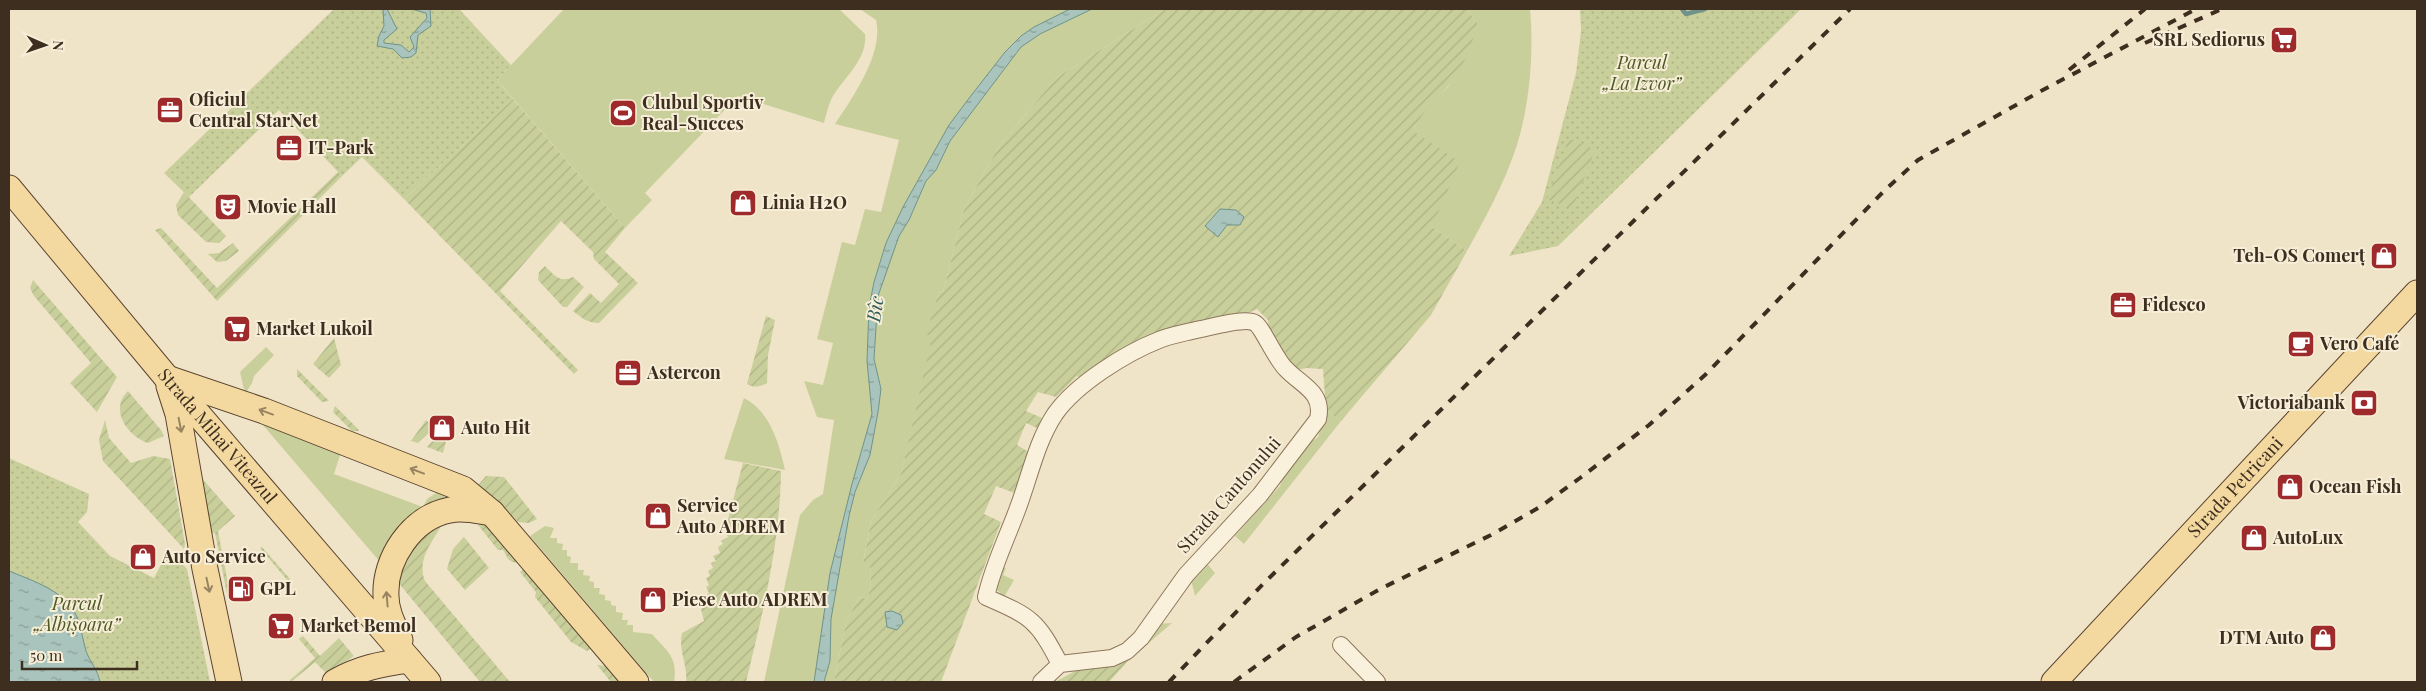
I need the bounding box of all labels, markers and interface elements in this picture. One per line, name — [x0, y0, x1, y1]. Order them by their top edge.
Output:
north arrow — [20, 20, 70, 70]
supermarket icon: SRL Sediorus — [2269, 25, 2299, 55]
place label: SRL Sediorus — [2153, 27, 2265, 51]
text: N — [49, 40, 68, 51]
park label: Parcul „La Izvor” — [1602, 50, 1682, 95]
place label: Oficiul Central StarNet — [189, 87, 319, 132]
place label: Clubul Sportiv Real-Succes — [642, 90, 764, 135]
office icon: Oficiul Central StarNet — [155, 95, 185, 125]
sports icon: Clubul Sportiv Real-Succes — [608, 98, 638, 128]
office icon: IT-Park — [274, 133, 304, 163]
place label: IT-Park — [308, 135, 374, 159]
shop icon: Linia H2O — [728, 188, 758, 218]
place label: Linia H2O — [762, 190, 847, 214]
theatre icon: Movie Hall — [213, 192, 243, 222]
place label: Movie Hall — [247, 194, 337, 218]
shop icon: Teh-OS Comerț — [2369, 241, 2399, 271]
place label: Teh-OS Comerț — [2233, 243, 2366, 267]
office icon: Fidesco — [2108, 290, 2138, 320]
place label: Fidesco — [2142, 292, 2206, 316]
water label: Bîc — [859, 293, 889, 325]
supermarket icon: Market Lukoil — [222, 314, 252, 344]
place label: Market Lukoil — [256, 316, 373, 340]
cafe icon: Vero Café — [2286, 329, 2316, 359]
place label: Vero Café — [2319, 331, 2399, 355]
office icon: Astercon — [613, 358, 643, 388]
place label: Astercon — [646, 360, 721, 384]
street label: Strada Mihai Viteazul — [153, 363, 283, 508]
bank icon: Victoriabank — [2349, 388, 2379, 418]
place label: Victoriabank — [2237, 390, 2345, 414]
one-way arrow — [259, 407, 274, 417]
shop icon: Auto Hit — [427, 413, 457, 443]
place label: Auto Hit — [460, 415, 531, 439]
one-way arrow — [175, 417, 185, 433]
street label: Strada Cantonului — [1171, 431, 1286, 558]
street label: Strada Petricani — [2182, 431, 2288, 542]
one-way arrow — [410, 466, 426, 475]
shop icon: Ocean Fish — [2275, 472, 2305, 502]
place label: Ocean Fish — [2309, 474, 2401, 498]
place label: Service Auto ADREM — [676, 493, 786, 538]
shop icon: Service Auto ADREM — [643, 501, 673, 531]
shop icon: AutoLux — [2239, 523, 2269, 553]
place label: AutoLux — [2272, 525, 2343, 549]
shop icon: Auto Service — [128, 542, 158, 572]
place label: Auto Service — [161, 544, 266, 568]
fuel station icon: GPL — [226, 574, 256, 604]
place label: GPL — [260, 576, 296, 600]
one-way arrow — [204, 577, 213, 593]
shop icon: Piese Auto ADREM — [638, 585, 668, 615]
place label: Piese Auto ADREM — [672, 587, 828, 611]
park label: Parcul „Albișoara” — [32, 591, 121, 636]
one-way arrow — [382, 591, 391, 607]
supermarket icon: Market Bemol — [266, 611, 296, 641]
place label: Market Bemol — [300, 613, 417, 637]
shop icon: DTM Auto — [2308, 623, 2338, 653]
place label: DTM Auto — [2219, 625, 2304, 649]
scale bar — [22, 638, 138, 670]
text: 50 m — [30, 645, 63, 665]

